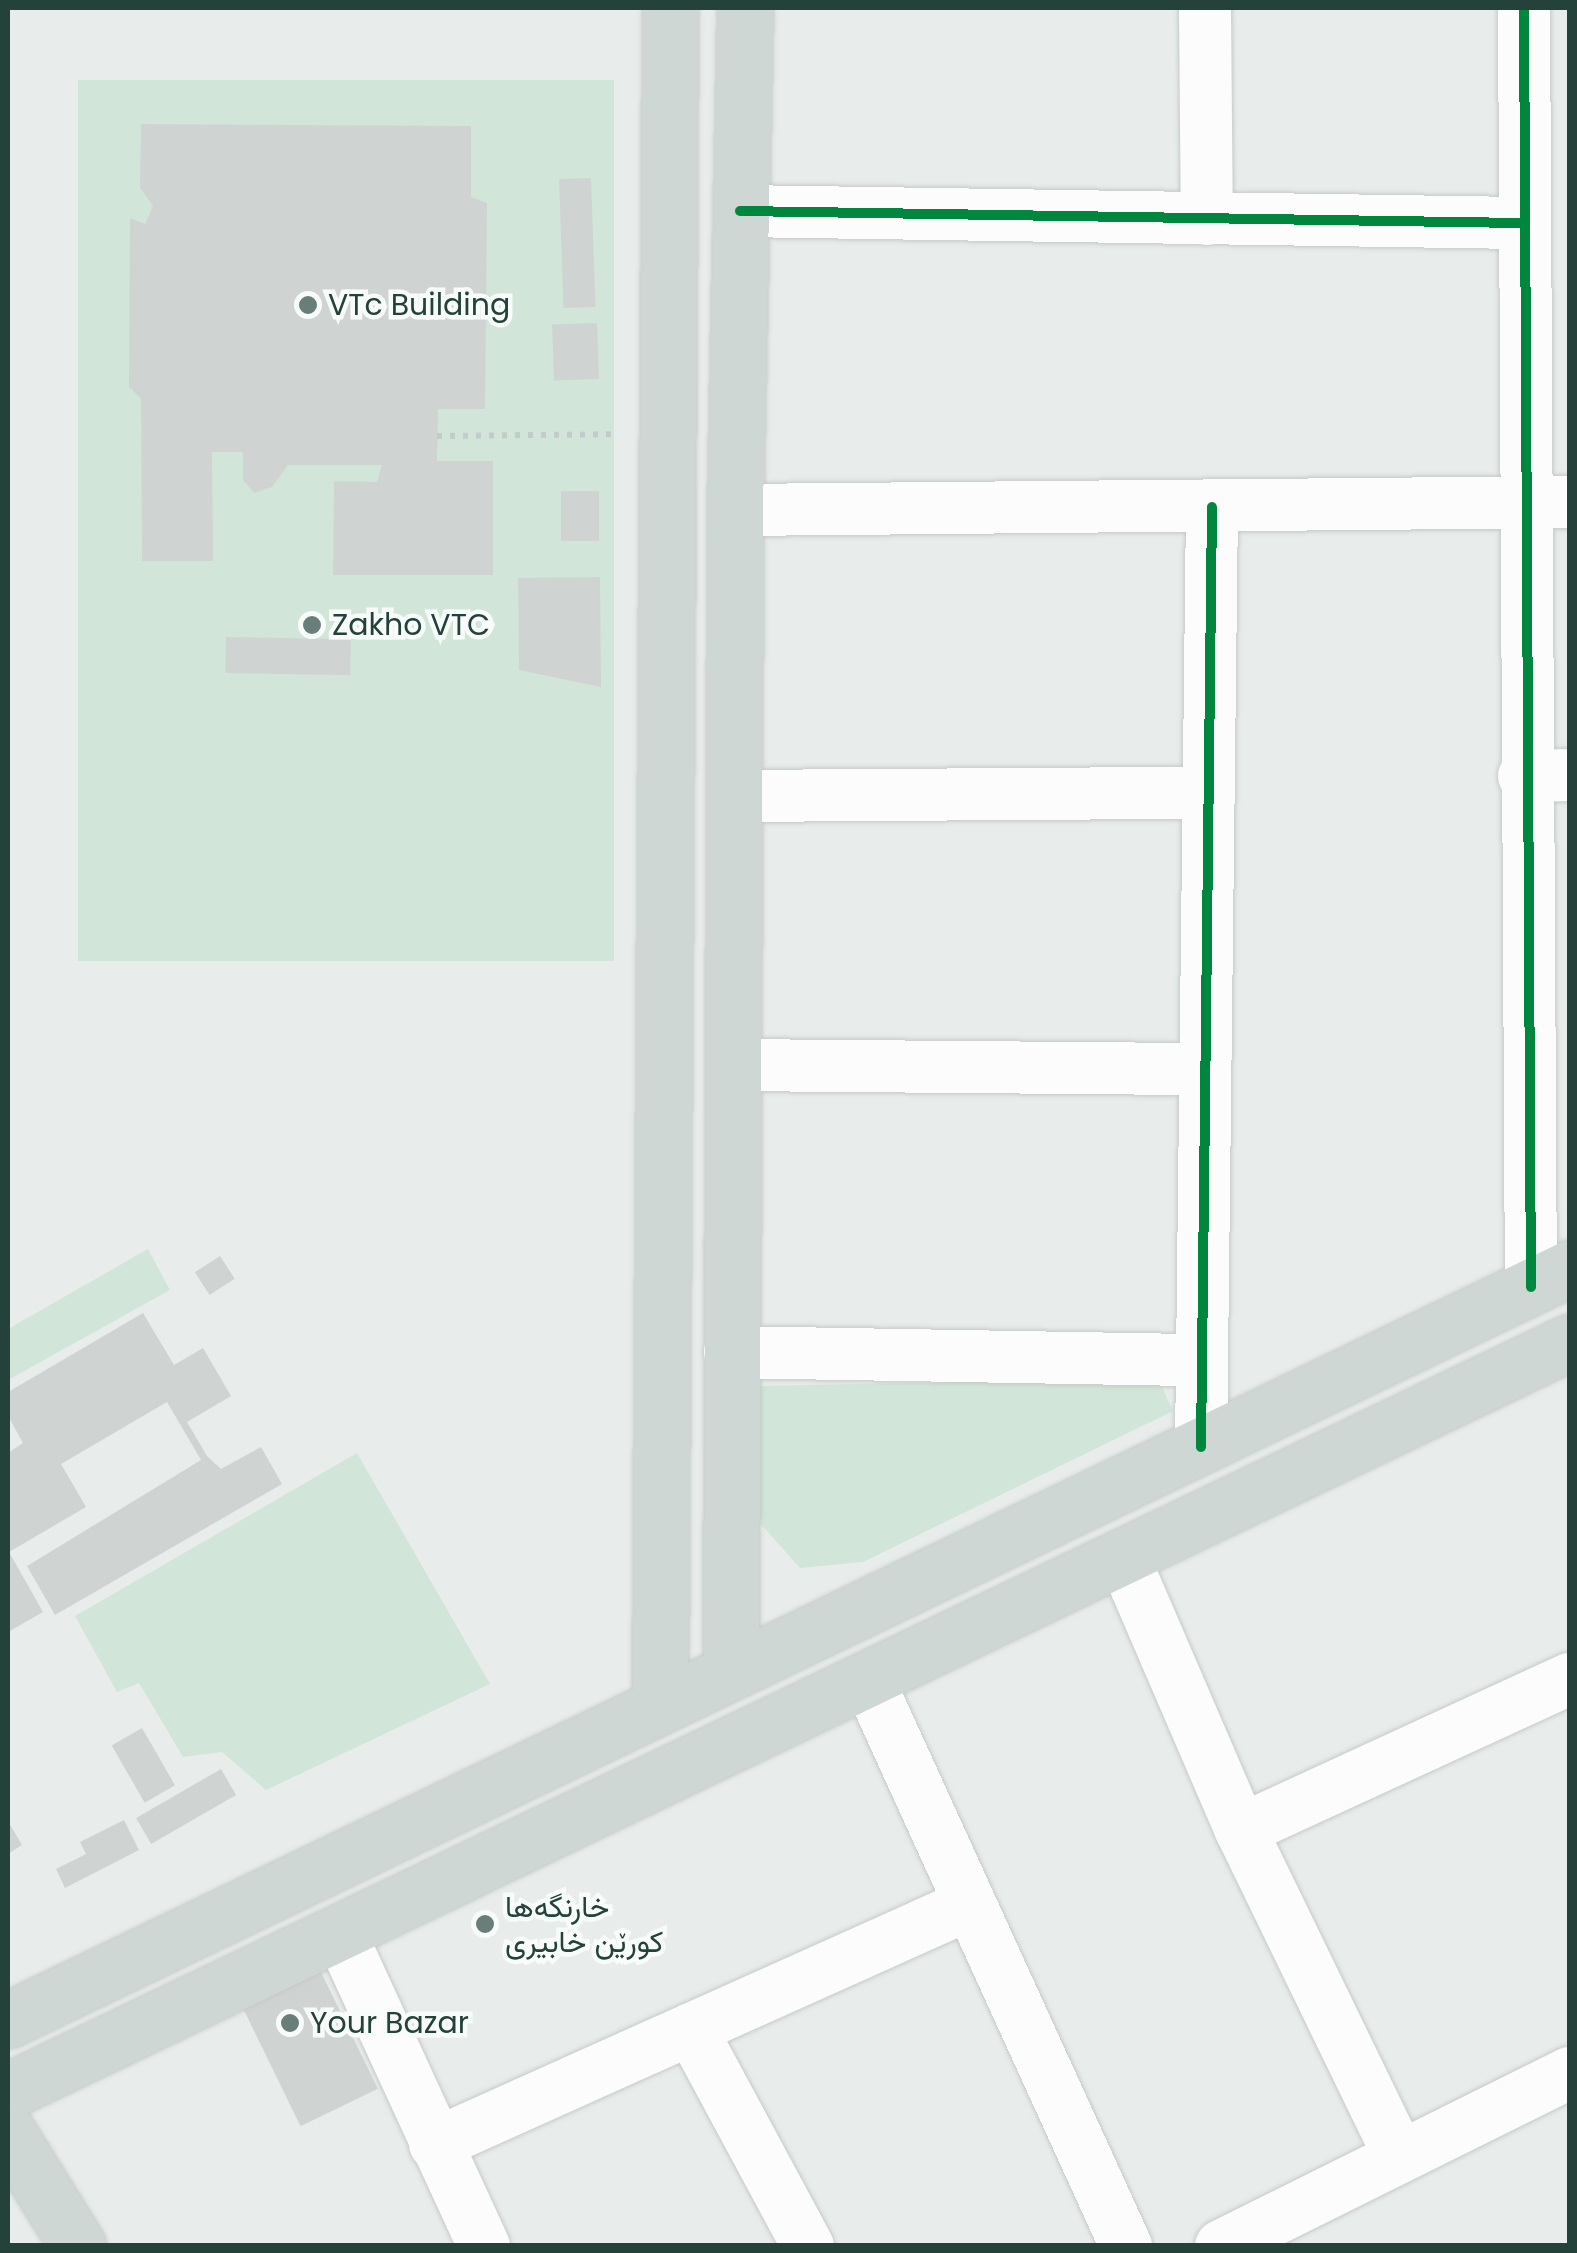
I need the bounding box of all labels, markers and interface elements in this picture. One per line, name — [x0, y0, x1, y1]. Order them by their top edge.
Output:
place label: VTc Building — [328, 287, 510, 323]
marker: VTc Building — [297, 294, 319, 316]
place label: Zakho VTC — [332, 607, 490, 643]
marker: Zakho VTC — [301, 614, 323, 636]
place label: خارنگه‌ها كورێن خابيرى — [505, 1889, 663, 1960]
marker: خارنگه‌ها كورێن خابيرى — [474, 1913, 496, 1935]
place label: Your Bazar — [310, 2005, 469, 2041]
marker: Your Bazar — [279, 2012, 301, 2034]

